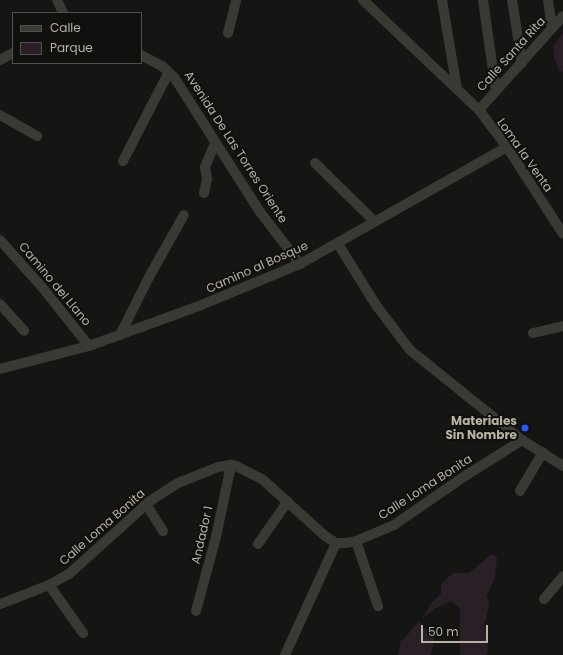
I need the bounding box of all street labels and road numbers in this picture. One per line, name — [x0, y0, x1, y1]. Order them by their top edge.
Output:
street label: Calle Santa Rita — [474, 14, 548, 94]
street label: Avenida De Las Torres Oriente — [181, 68, 291, 226]
street label: Loma la Venta — [494, 115, 556, 195]
street label: Camino al Bosque — [204, 238, 310, 296]
street label: Camino del Llano — [16, 239, 94, 329]
street label: Calle Loma Bonita — [376, 451, 474, 523]
street label: Calle Loma Bonita — [56, 486, 148, 568]
street label: Andador 1 — [188, 504, 216, 566]

